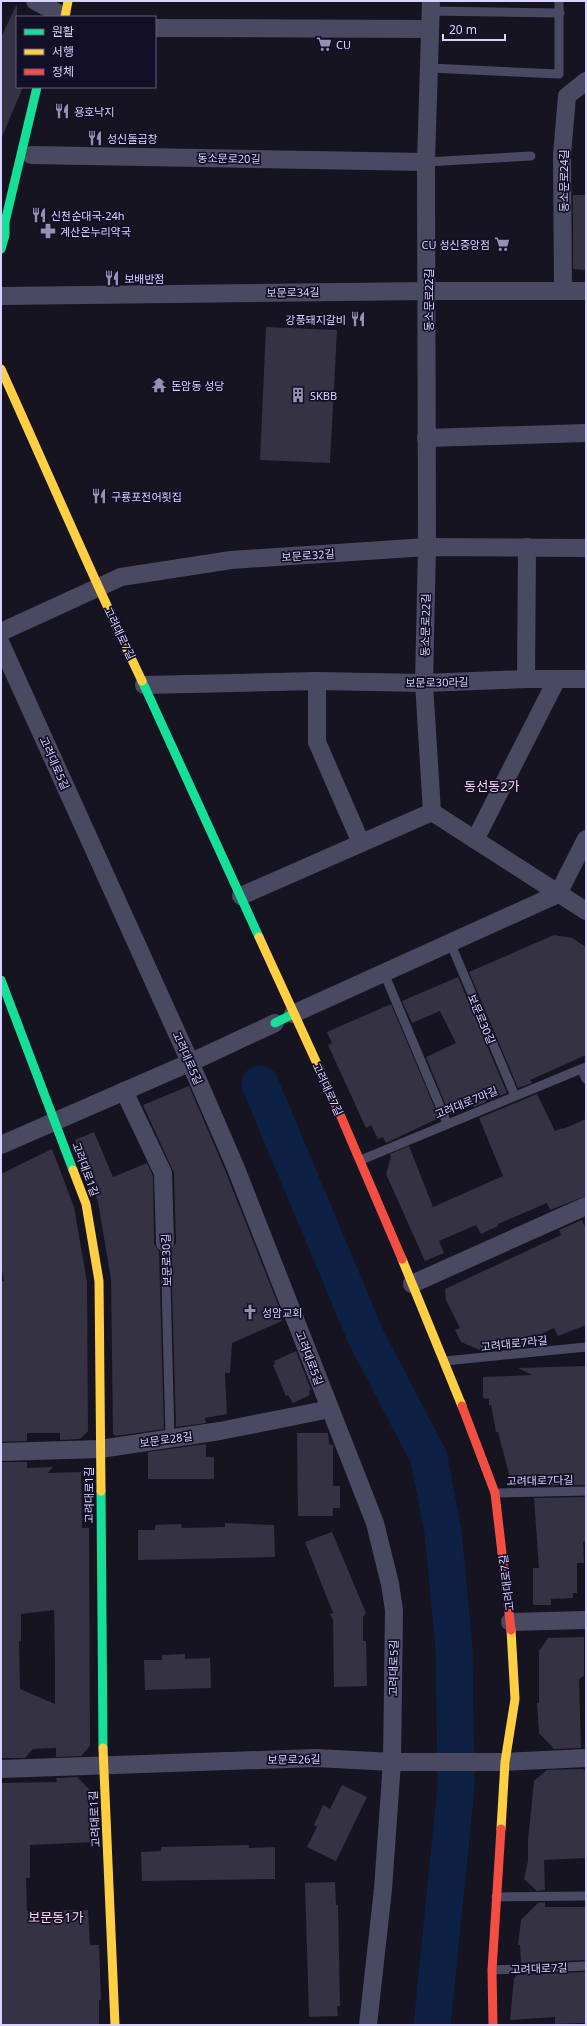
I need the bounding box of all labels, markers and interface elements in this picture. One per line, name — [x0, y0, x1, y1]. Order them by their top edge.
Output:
legend — [16, 16, 156, 88]
scale bar — [443, 16, 505, 42]
text: 20 m — [449, 21, 477, 38]
text: 원활 — [52, 23, 74, 40]
supermarket icon: CU — [315, 35, 333, 53]
place label: CU — [336, 37, 351, 52]
text: 서행 — [52, 43, 74, 60]
text: 정체 — [52, 63, 74, 80]
restaurant icon: 용호낙지 — [53, 102, 71, 120]
place label: 용호낙지 — [74, 104, 114, 119]
restaurant icon: 성신돌곱창 — [86, 129, 104, 147]
place label: 성신돌곱창 — [107, 131, 158, 146]
street label: 동소문로24길 — [556, 149, 571, 213]
street label: 동소문로20길 — [197, 150, 261, 166]
restaurant icon: 신천순대국-24h — [30, 206, 48, 224]
place label: 신천순대국-24h — [51, 208, 125, 223]
pharmacy icon: 계산온누리약국 — [39, 222, 57, 240]
place label: 계산온누리약국 — [60, 224, 131, 239]
supermarket icon: CU 성신중앙점 — [493, 235, 511, 253]
place label: CU 성신중앙점 — [422, 237, 490, 252]
street label: 동소문로22길 — [421, 268, 436, 332]
restaurant icon: 보배반점 — [103, 269, 121, 287]
place label: 보배반점 — [124, 271, 164, 286]
street label: 보문로34길 — [266, 284, 320, 300]
restaurant icon: 강풍돼지갈비 — [349, 310, 367, 328]
place label: 강풍돼지갈비 — [285, 312, 346, 327]
temple icon: 돈암동 성당 — [150, 376, 168, 394]
place label: 돈암동 성당 — [171, 378, 224, 393]
building icon: SKBB — [289, 386, 307, 404]
place label: SKBB — [310, 388, 337, 403]
restaurant icon: 구룡포전어횟집 — [90, 487, 108, 505]
place label: 구룡포전어횟집 — [111, 489, 182, 504]
street label: 보문로32길 — [281, 546, 335, 564]
street label: 동소문로22길 — [417, 593, 433, 657]
street label: 고려대로7길 — [101, 604, 139, 662]
street label: 보문로30라길 — [405, 674, 469, 690]
street label: 고려대로5길 — [37, 734, 73, 792]
district label: 동선동2가 — [464, 777, 520, 795]
street label: 보문로30길 — [465, 992, 499, 1046]
street label: 고려대로5길 — [170, 1029, 206, 1087]
street label: 고려대로7길 — [309, 1060, 347, 1118]
street label: 고려대로7마길 — [432, 1082, 500, 1122]
street label: 고려대로1길 — [69, 1140, 103, 1198]
street label: 보문로30길 — [158, 1233, 174, 1287]
church icon: 성암교회 — [241, 1303, 259, 1321]
place label: 성암교회 — [262, 1305, 302, 1320]
street label: 고려대로5길 — [293, 1329, 327, 1387]
street label: 고려대로7라길 — [480, 1332, 548, 1354]
street label: 보문로28길 — [139, 1428, 193, 1450]
street label: 고려대로1길 — [81, 1467, 96, 1523]
street label: 고려대로7다길 — [506, 1472, 574, 1488]
street label: 고려대로7길 — [495, 1554, 517, 1612]
street label: 고려대로5길 — [385, 1639, 401, 1697]
street label: 보문로26길 — [267, 1751, 321, 1767]
street label: 고려대로1길 — [85, 1790, 103, 1848]
district label: 보문동1가 — [28, 1908, 84, 1926]
street label: 고려대로7길 — [510, 1960, 568, 1976]

